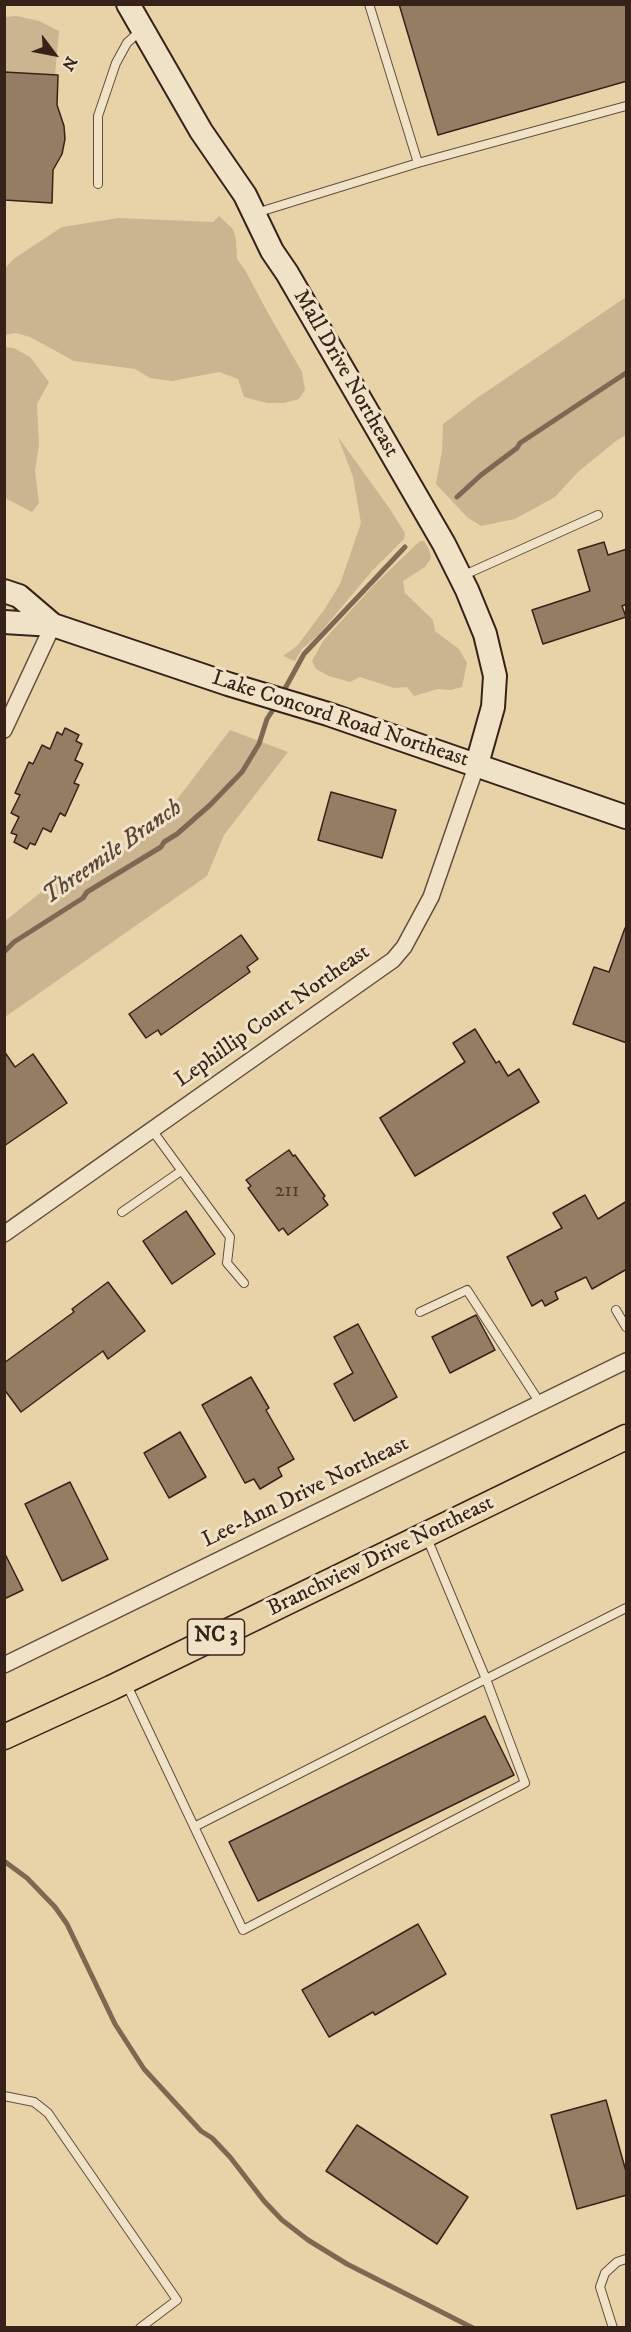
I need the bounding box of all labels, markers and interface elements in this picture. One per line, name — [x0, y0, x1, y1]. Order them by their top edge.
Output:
north arrow — [24, 24, 84, 84]
text: N — [57, 53, 81, 74]
street label: Mall Drive Northeast — [286, 286, 404, 462]
street label: Lake Concord Road Northeast — [208, 666, 472, 774]
water label: Threemile Branch — [38, 794, 188, 912]
street label: Lephillip Court Northeast — [171, 940, 375, 1094]
house number: 211 — [275, 1180, 299, 1204]
street label: Lee-Ann Drive Northeast — [199, 1432, 413, 1554]
street label: Branchview Drive Northeast — [264, 1491, 498, 1623]
road number: NC 3 — [188, 1619, 244, 1655]

